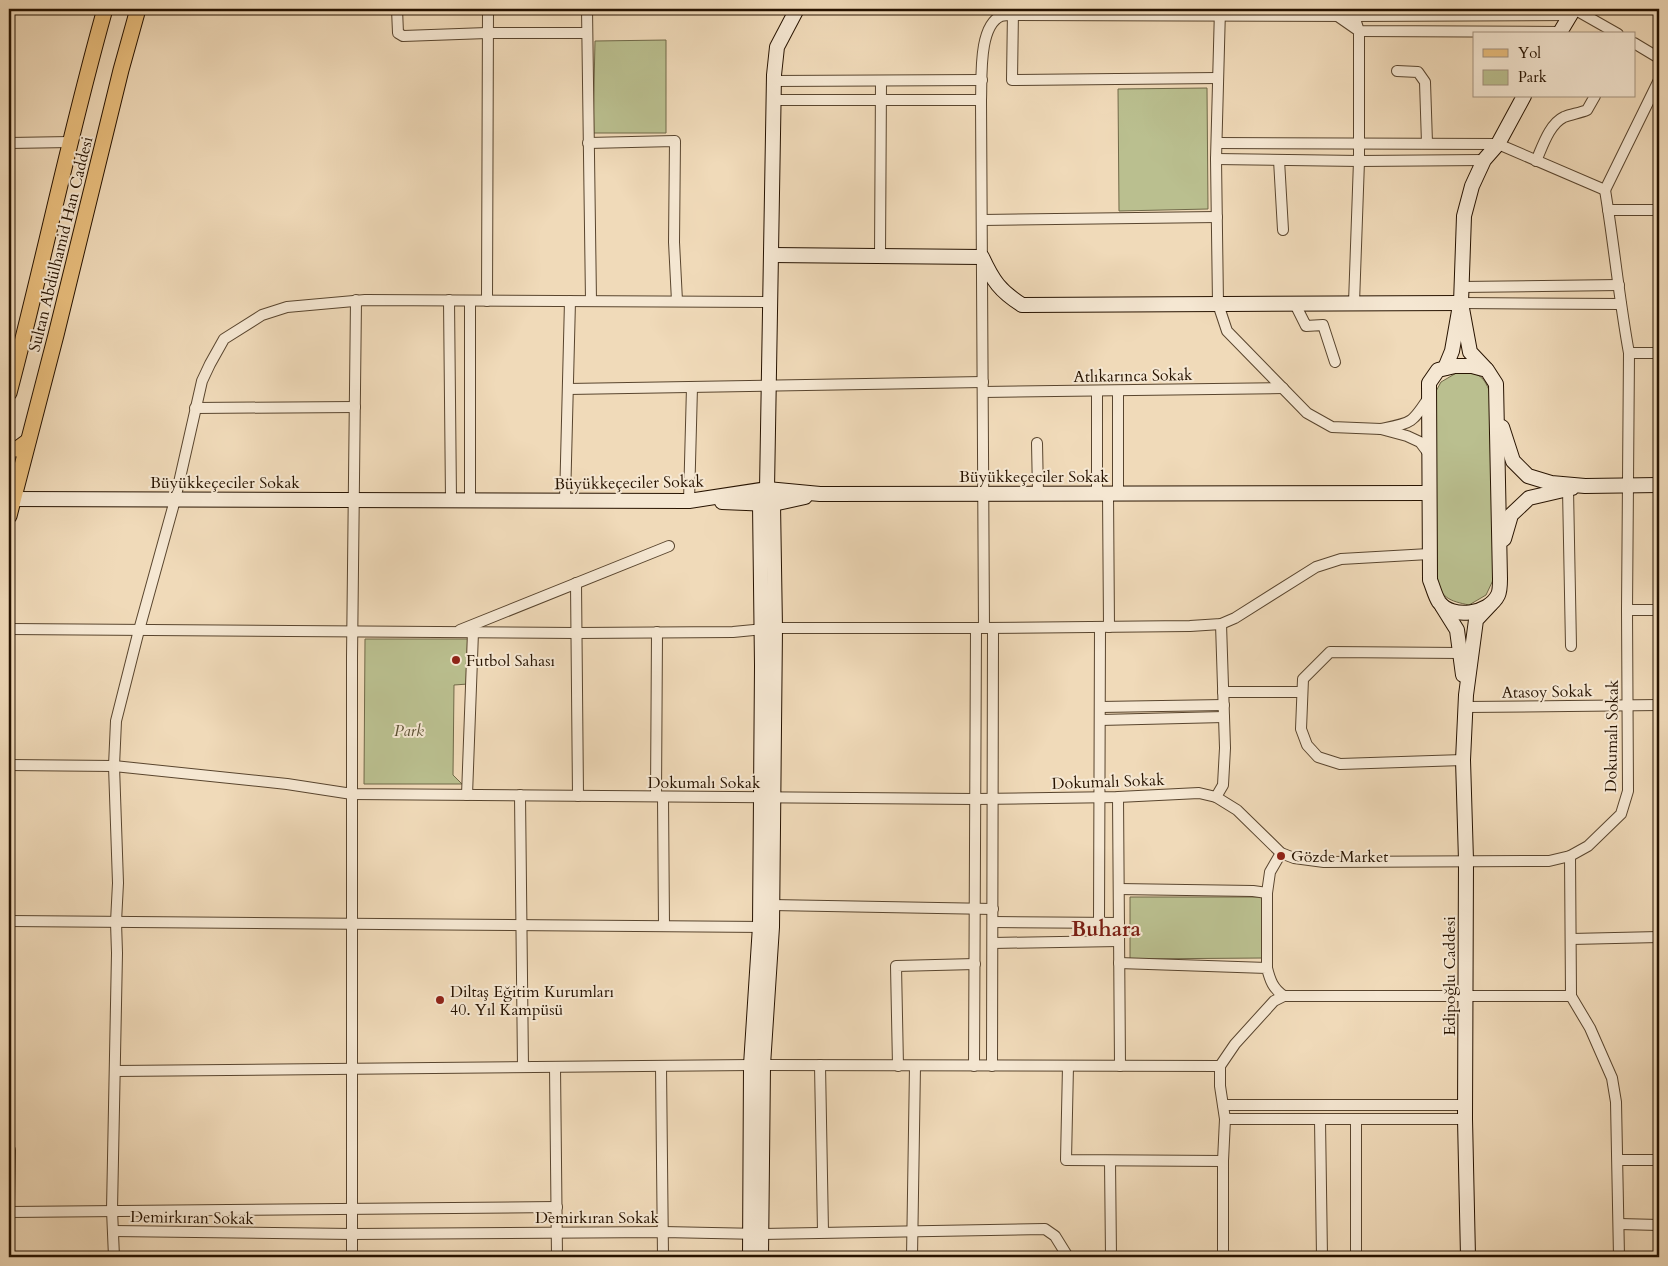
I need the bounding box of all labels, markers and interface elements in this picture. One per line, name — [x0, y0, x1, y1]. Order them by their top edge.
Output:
legend — [1473, 32, 1636, 98]
text: Yol — [1518, 43, 1541, 63]
text: Park — [1518, 67, 1547, 87]
street label: Sultan Abdülhamid Han Caddesi — [24, 134, 99, 354]
street label: Atlıkarınca Sokak — [1073, 364, 1193, 388]
street label: Büyükkeçeciler Sokak — [959, 466, 1109, 488]
street label: Büyükkeçeciler Sokak — [554, 471, 705, 495]
street label: Büyükkeçeciler Sokak — [150, 472, 300, 494]
place label: Futbol Sahası — [466, 650, 556, 672]
marker: Futbol Sahası — [450, 654, 462, 666]
street label: Dokumalı Sokak — [1600, 679, 1624, 793]
street label: Atasoy Sokak — [1501, 680, 1593, 704]
park label: Park — [394, 720, 424, 742]
street label: Dokumalı Sokak — [1051, 769, 1165, 795]
street label: Dokumalı Sokak — [647, 772, 761, 794]
place label: Gözde Market — [1291, 846, 1388, 868]
marker: Gözde Market — [1275, 850, 1287, 862]
district label: Buhara — [1071, 915, 1142, 944]
street label: Edipoğlu Caddesi — [1439, 916, 1461, 1036]
place label: Diltaş Eğitim Kurumları 40. Yıl Kampüsü — [450, 981, 615, 1021]
marker: Diltaş Eğitim Kurumları 40. Yıl Kampüsü — [434, 994, 446, 1006]
street label: Demirkıran Sokak — [130, 1206, 255, 1230]
street label: Demirkıran Sokak — [535, 1207, 659, 1229]

